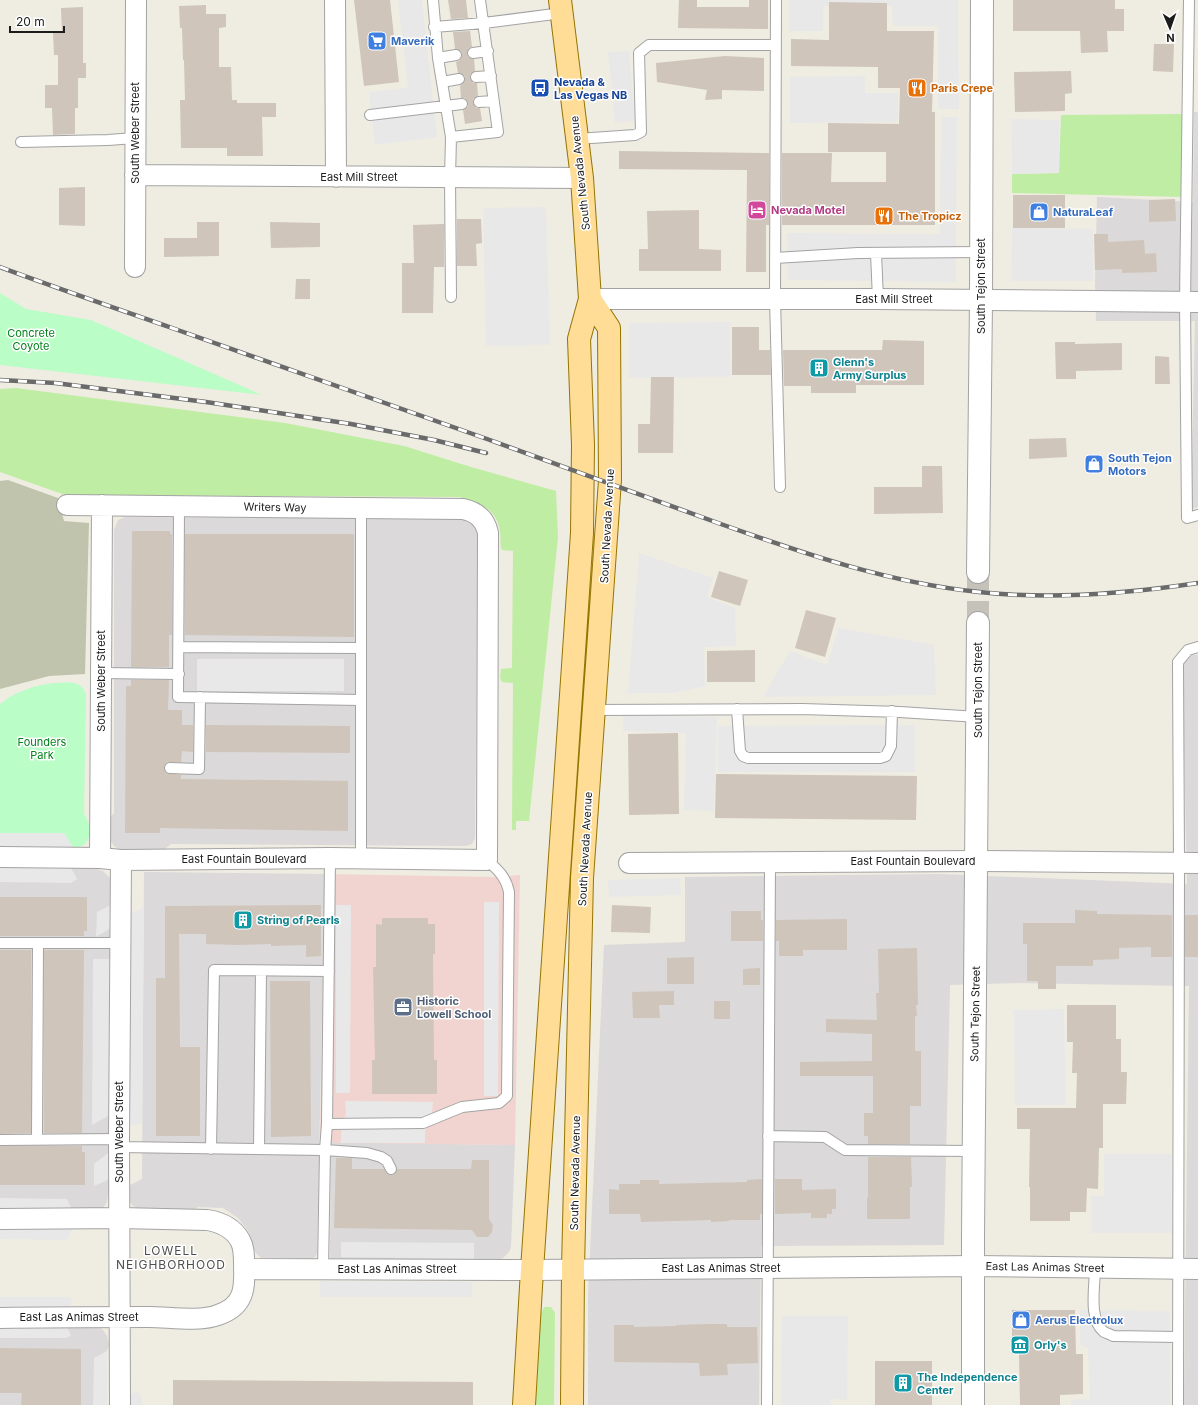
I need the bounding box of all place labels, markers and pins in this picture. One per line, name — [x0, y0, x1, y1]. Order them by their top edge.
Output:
supermarket icon: Maverik — [366, 30, 388, 52]
place label: Maverik — [391, 34, 435, 48]
place label: Nevada & Las Vegas NB — [554, 75, 627, 102]
bus stop icon: Nevada & Las Vegas NB — [529, 77, 551, 99]
restaurant icon: Paris Crepe — [906, 77, 928, 99]
place label: Paris Crepe — [931, 81, 994, 95]
hotel icon: Nevada Motel — [746, 199, 768, 221]
shop icon: NaturaLeaf — [1028, 201, 1050, 223]
place label: Nevada Motel — [771, 203, 845, 217]
restaurant icon: The Tropicz — [873, 205, 895, 227]
place label: NaturaLeaf — [1053, 205, 1114, 219]
place label: The Tropicz — [898, 209, 962, 223]
place label: Glenn's Army Surplus — [833, 355, 906, 382]
building icon: Glenn's Army Surplus — [808, 357, 830, 379]
place label: South Tejon Motors — [1108, 451, 1172, 478]
shop icon: South Tejon Motors — [1083, 453, 1105, 475]
building icon: String of Pearls — [232, 909, 254, 931]
place label: String of Pearls — [257, 913, 340, 927]
place label: Historic Lowell School — [417, 994, 491, 1021]
office icon: Historic Lowell School — [392, 996, 414, 1018]
shop icon: Aerus Electrolux — [1010, 1309, 1032, 1331]
place label: Aerus Electrolux — [1035, 1313, 1124, 1327]
museum icon: Orly's — [1009, 1334, 1031, 1356]
place label: Orly's — [1034, 1338, 1067, 1352]
place label: The Independence Center — [917, 1370, 1018, 1397]
building icon: The Independence Center — [892, 1372, 914, 1394]

